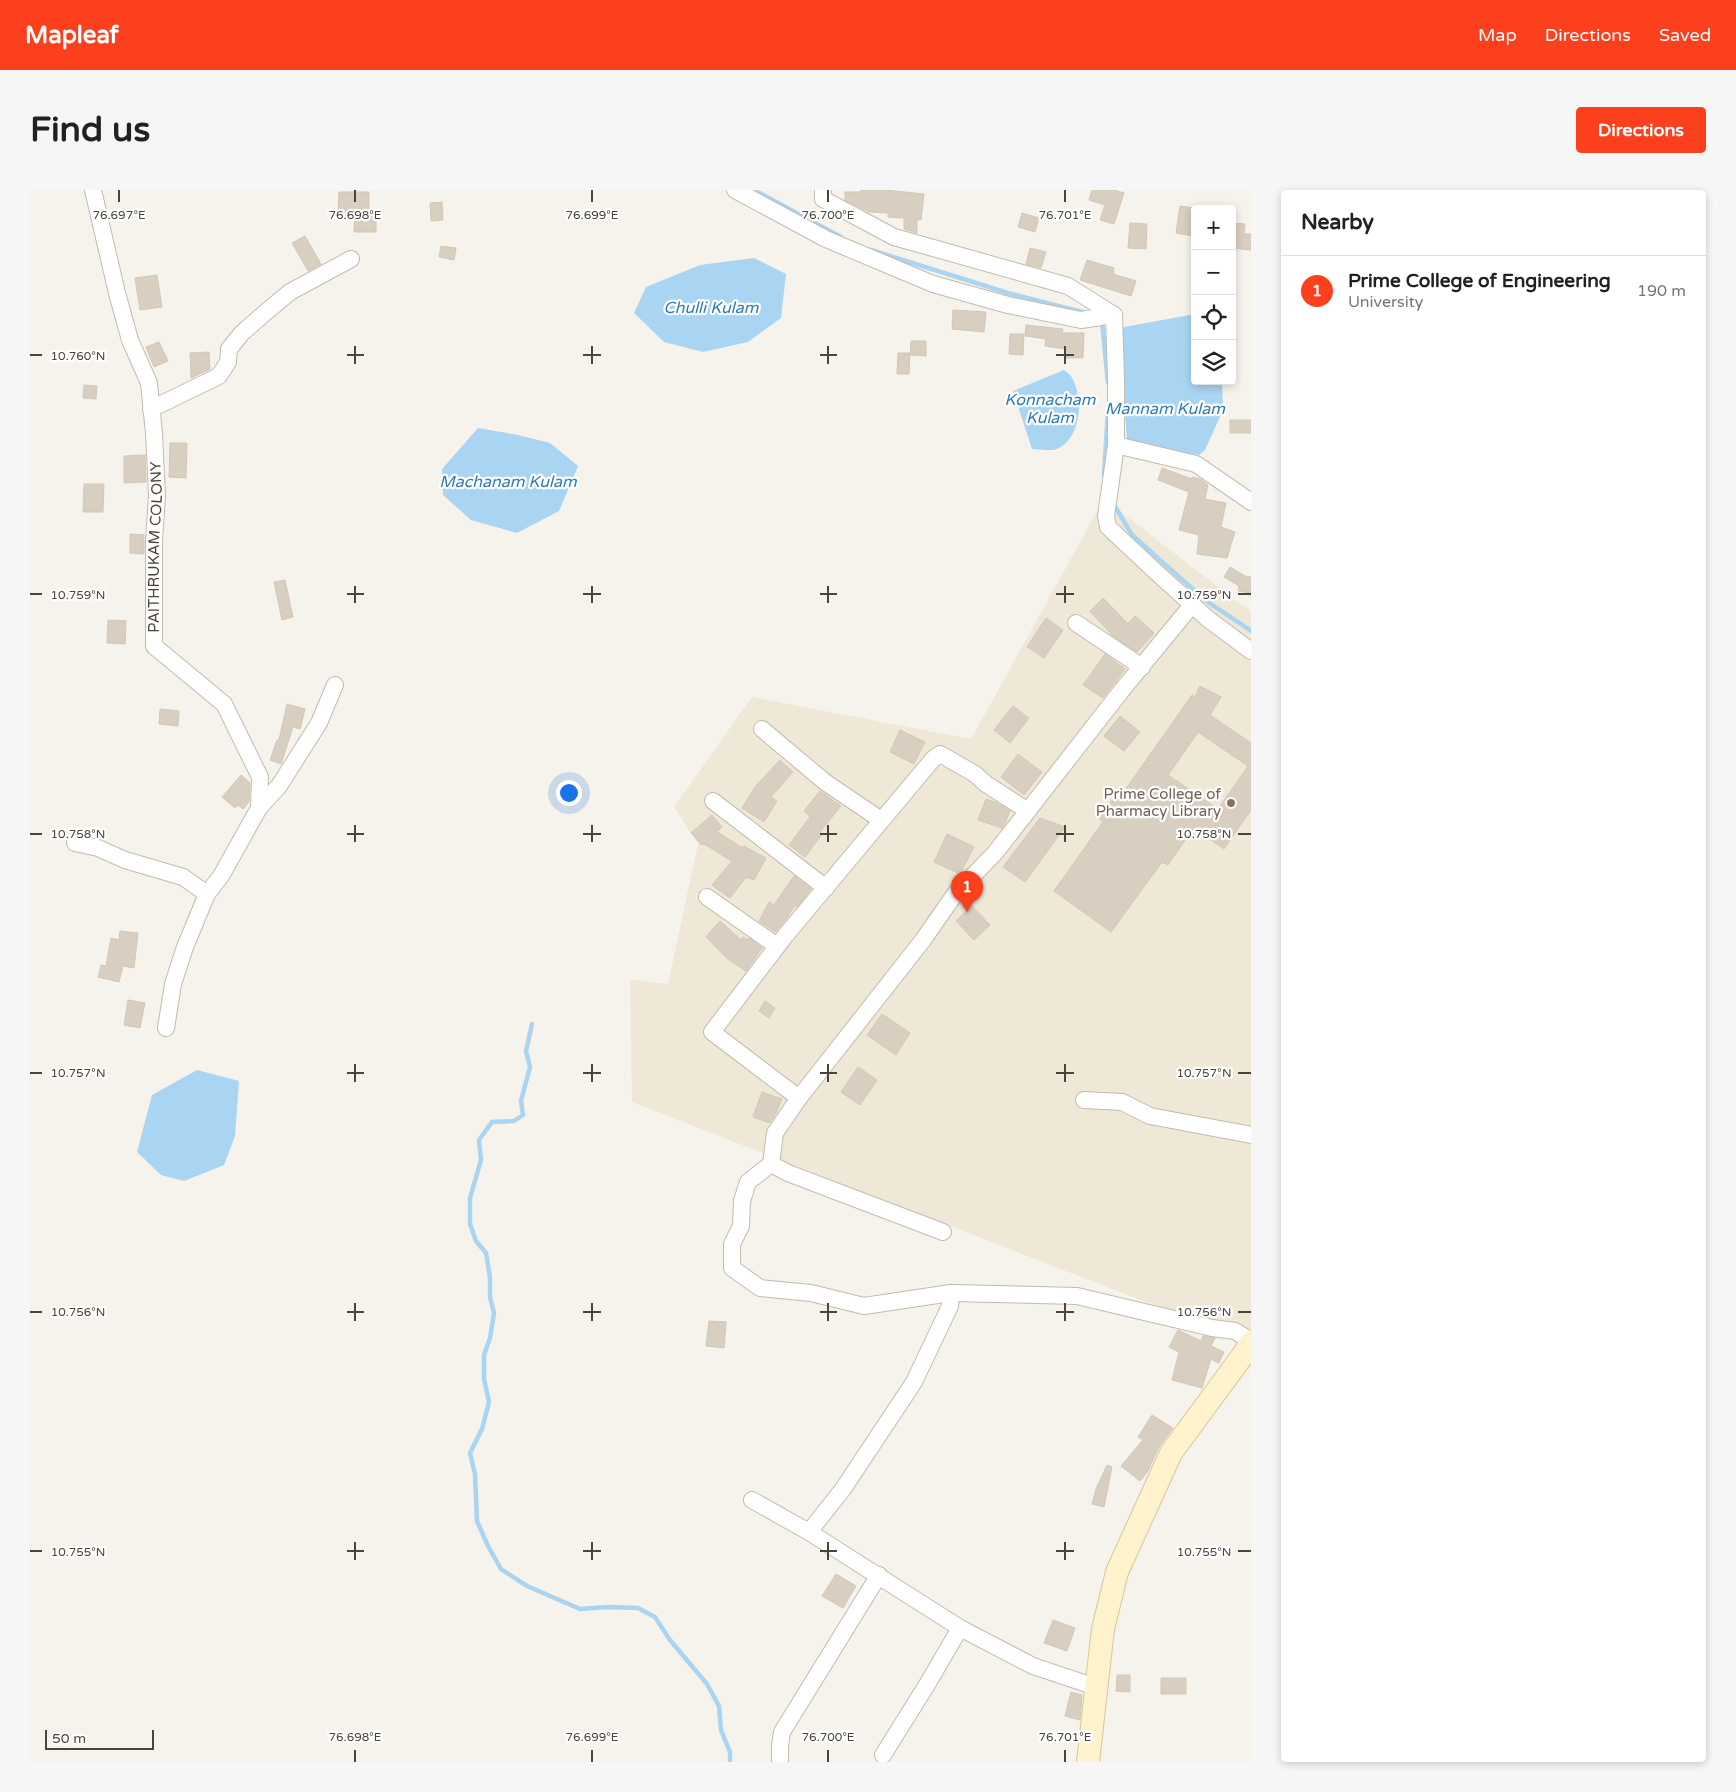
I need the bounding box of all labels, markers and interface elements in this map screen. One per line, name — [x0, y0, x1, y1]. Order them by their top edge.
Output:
text: Mapleaf — [25, 21, 119, 50]
text: Map — [1478, 24, 1517, 46]
text: Directions — [1545, 24, 1631, 46]
text: Saved — [1659, 24, 1711, 46]
button: Directions — [1576, 107, 1706, 153]
text: Find us — [30, 109, 150, 151]
map controls — [1191, 205, 1236, 385]
button: + — [1191, 205, 1236, 250]
text: 76.697°E — [92, 208, 146, 222]
text: 76.698°E — [329, 208, 382, 222]
text: 76.699°E — [566, 208, 619, 222]
text: 76.700°E — [802, 208, 855, 222]
text: 76.701°E — [1039, 208, 1092, 222]
text: Nearby — [1301, 210, 1374, 235]
button: − — [1191, 250, 1236, 295]
text: Prime College of Engineering — [1348, 270, 1611, 292]
text: 1 — [1312, 281, 1322, 301]
text: 190 m — [1637, 281, 1686, 301]
text: University — [1348, 292, 1423, 312]
button: locate — [1191, 295, 1236, 340]
water label: Chulli Kulam — [664, 298, 759, 318]
button: layers — [1191, 340, 1236, 385]
text: 10.760°N — [51, 349, 105, 363]
water label: Konnacham Kulam — [1005, 390, 1096, 428]
water label: Mannam Kulam — [1105, 399, 1225, 419]
street label: PAITHRUKAM COLONY — [145, 460, 166, 633]
water label: Machanam Kulam — [439, 472, 577, 492]
text: 10.759°N — [51, 588, 105, 602]
text: 10.759°N — [1177, 588, 1231, 602]
your location — [556, 780, 582, 806]
place label: Prime College of Pharmacy Library — [1096, 785, 1221, 820]
marker: Prime College of Pharmacy Library — [1225, 797, 1237, 809]
text: 10.758°N — [51, 827, 105, 841]
text: 10.758°N — [1177, 827, 1231, 841]
pin: 1 — [951, 871, 983, 912]
text: 10.757°N — [50, 1066, 106, 1080]
text: 10.757°N — [1176, 1066, 1232, 1080]
text: 10.756°N — [51, 1305, 105, 1319]
text: 10.756°N — [1177, 1305, 1231, 1319]
text: 10.755°N — [51, 1545, 105, 1559]
text: 10.755°N — [1177, 1545, 1231, 1559]
scale bar — [45, 1727, 154, 1750]
text: 50 m — [52, 1730, 86, 1747]
text: 76.698°E — [329, 1730, 382, 1744]
text: 76.699°E — [566, 1730, 619, 1744]
text: 76.700°E — [802, 1730, 855, 1744]
text: 76.701°E — [1039, 1730, 1092, 1744]

